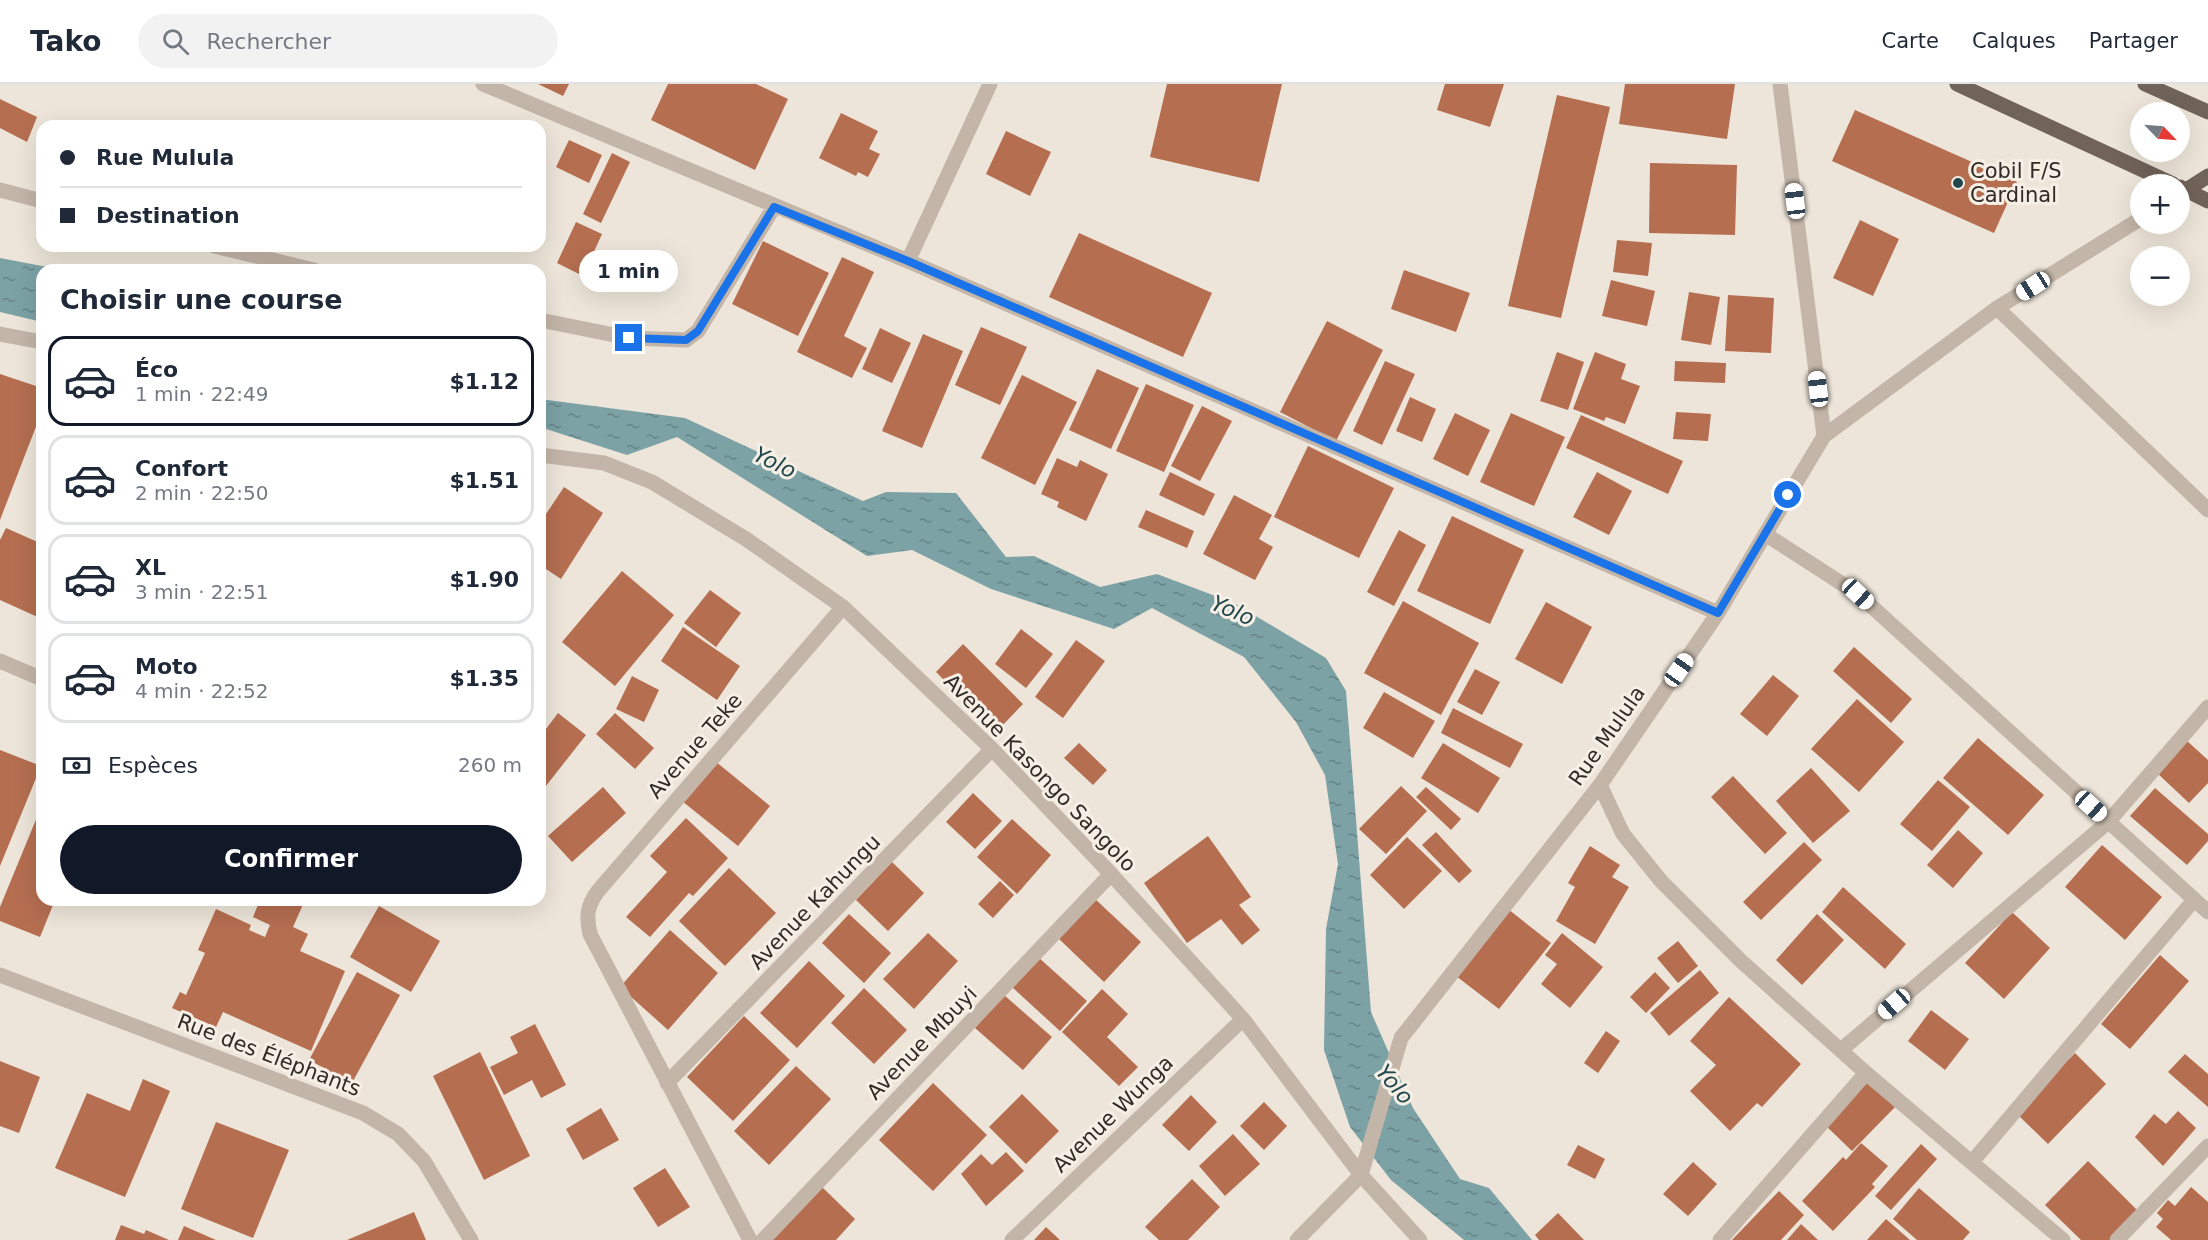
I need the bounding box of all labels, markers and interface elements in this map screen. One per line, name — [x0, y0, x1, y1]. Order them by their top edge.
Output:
search box — [138, 14, 558, 68]
text: Tako — [30, 25, 102, 58]
icon: search — [159, 25, 192, 58]
text: Rechercher — [207, 29, 331, 54]
text: Carte — [1882, 29, 1939, 53]
text: Calques — [1972, 29, 2056, 53]
text: Partager — [2089, 29, 2178, 53]
north arrow — [2130, 102, 2190, 162]
map controls — [2130, 102, 2190, 306]
text: Rue Mulula — [96, 145, 234, 170]
place label: Cobil F/S Cardinal — [1970, 159, 2062, 207]
button: + — [2130, 174, 2190, 234]
marker: Cobil F/S Cardinal — [1951, 176, 1965, 190]
car — [1784, 182, 1806, 220]
text: Destination — [96, 203, 240, 228]
button: − — [2130, 246, 2190, 306]
callout: 1 min — [580, 251, 678, 293]
text: 1 min — [597, 259, 660, 283]
car — [2013, 269, 2053, 303]
text: Choisir une course — [60, 284, 343, 315]
route end — [615, 324, 642, 351]
icon: car — [63, 354, 117, 408]
text: Éco — [135, 357, 178, 382]
text: $1.12 — [449, 369, 519, 394]
car — [1807, 370, 1829, 408]
text: 1 min · 22:49 — [135, 382, 269, 406]
water label: Yolo — [749, 442, 800, 483]
icon: car — [63, 453, 117, 507]
text: Confort — [135, 456, 228, 481]
text: $1.51 — [449, 468, 519, 493]
text: 2 min · 22:50 — [135, 481, 269, 505]
route start — [1774, 481, 1801, 508]
icon: car — [63, 552, 117, 606]
text: XL — [135, 555, 166, 580]
text: $1.90 — [449, 567, 519, 592]
car — [1839, 575, 1877, 613]
text: 3 min · 22:51 — [135, 580, 269, 604]
water label: Yolo — [1208, 590, 1258, 631]
car — [1661, 650, 1697, 690]
icon: car — [63, 651, 117, 705]
text: Moto — [135, 654, 198, 679]
text: $1.35 — [449, 666, 519, 691]
street label: Avenue Kasongo Sangolo — [939, 669, 1141, 877]
text: 4 min · 22:52 — [135, 679, 269, 703]
street label: Rue Mulula — [1564, 682, 1650, 790]
street label: Avenue Teke — [643, 689, 747, 803]
icon: cash — [60, 749, 93, 782]
text: Espèces — [108, 753, 198, 778]
text: 260 m — [458, 753, 522, 777]
car — [2072, 787, 2110, 825]
button: Confirmer — [60, 825, 522, 894]
street label: Avenue Kahungu — [745, 830, 885, 974]
street label: Avenue Mbuyi — [862, 982, 982, 1104]
car — [1875, 985, 1913, 1023]
street label: Rue des Éléphants — [174, 1008, 364, 1101]
street label: Avenue Wunga — [1048, 1051, 1178, 1177]
water label: Yolo — [1371, 1059, 1418, 1109]

